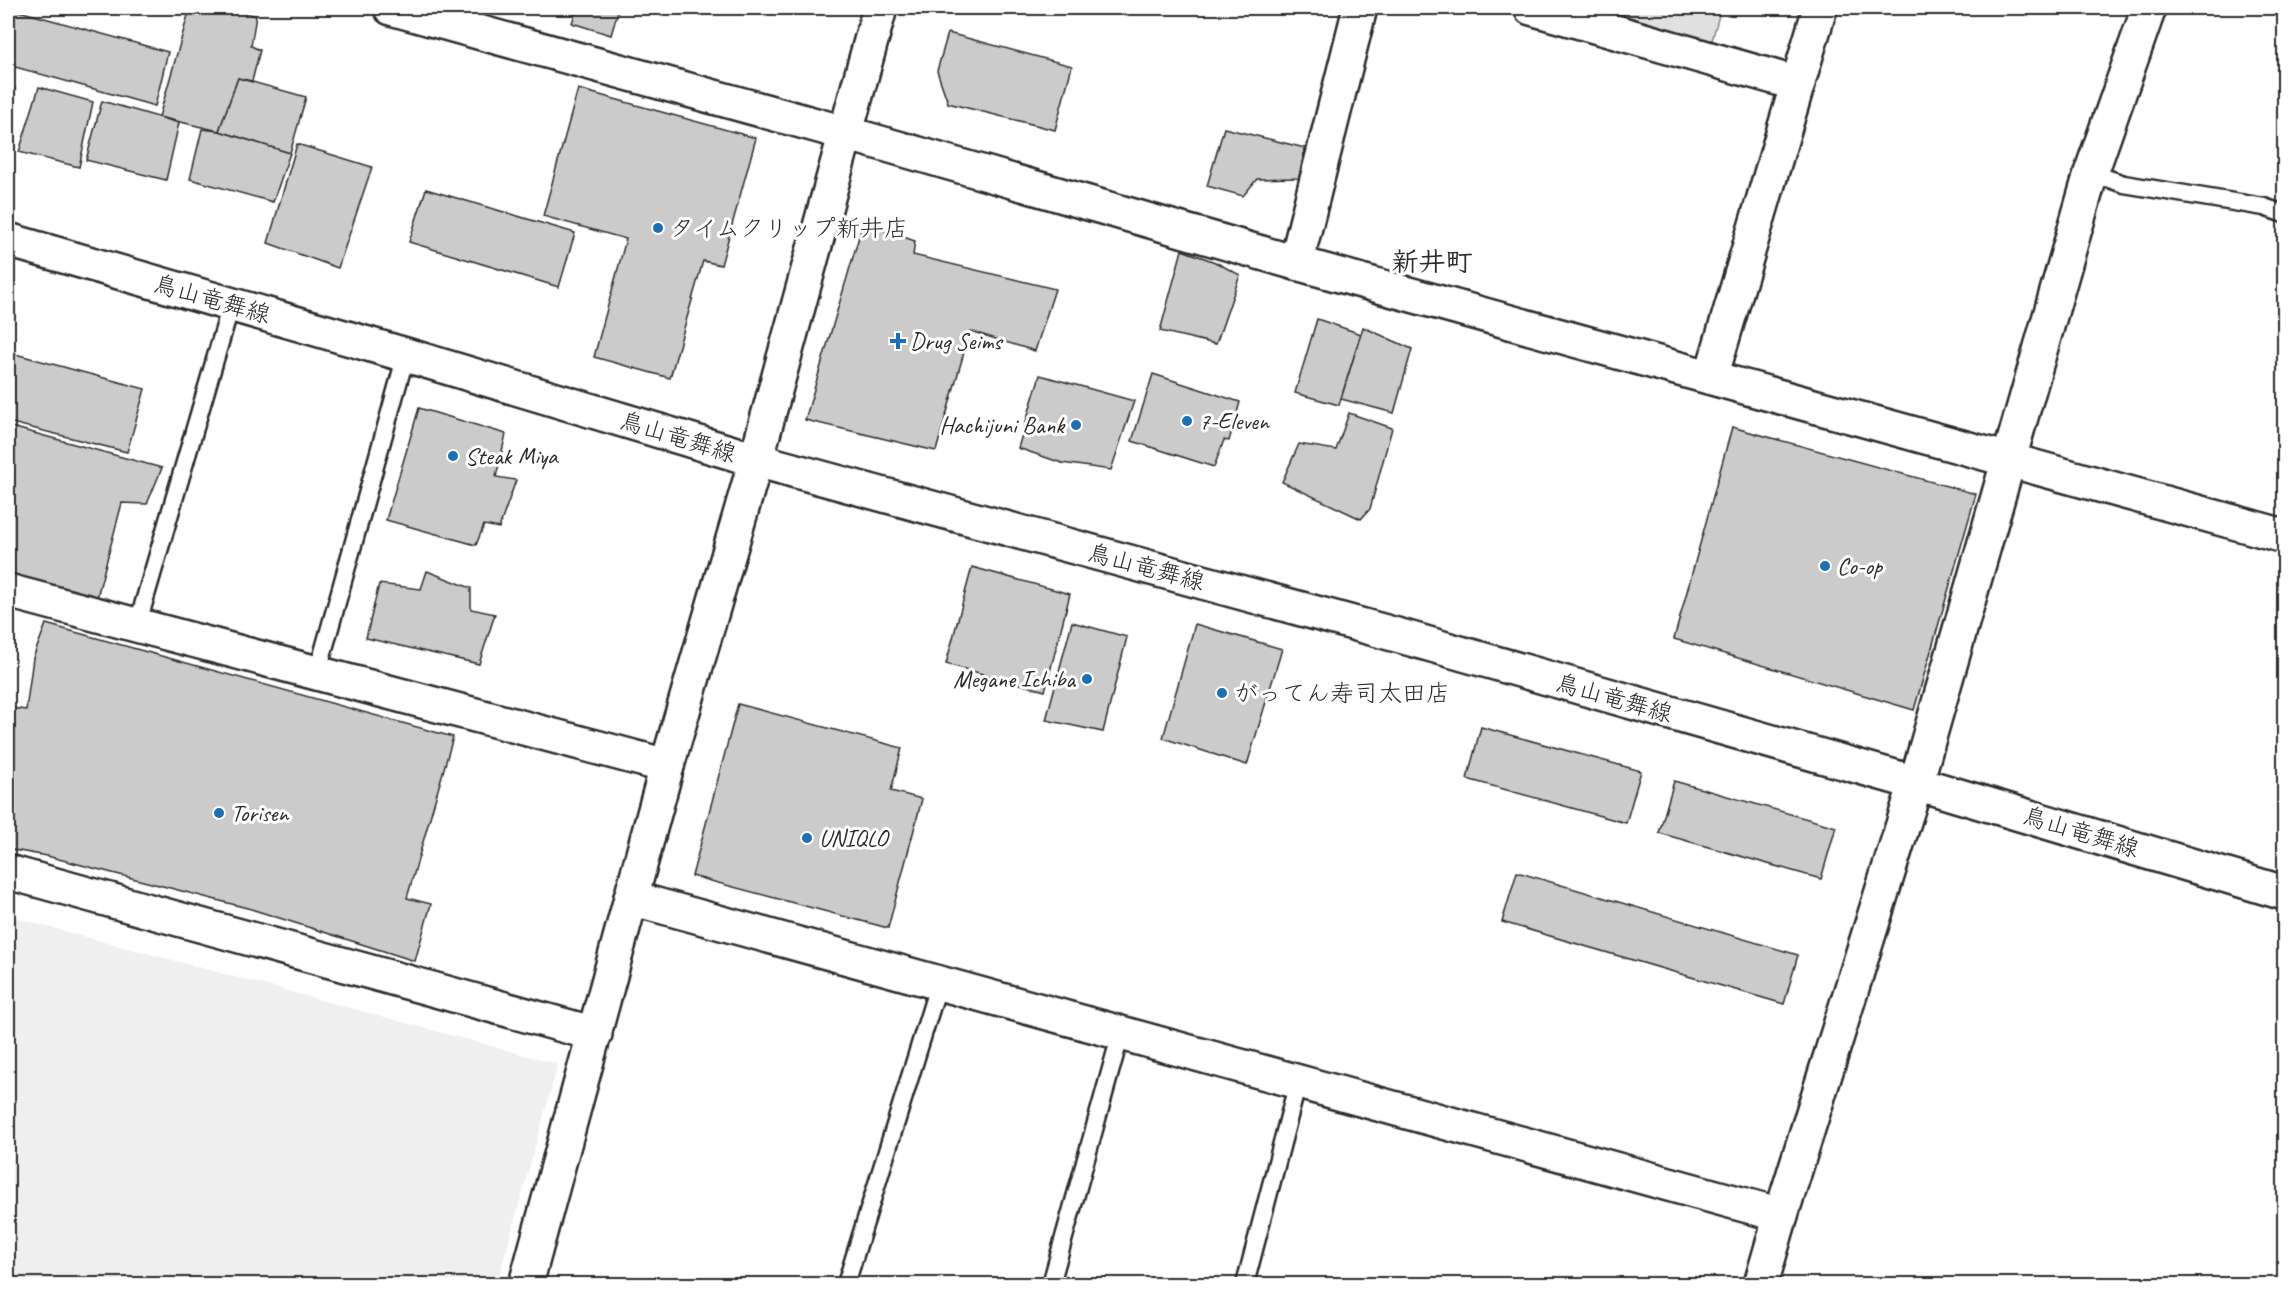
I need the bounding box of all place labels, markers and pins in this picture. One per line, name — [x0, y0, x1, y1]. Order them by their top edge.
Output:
place label: タイムクリップ新井店 — [670, 213, 908, 243]
marker: タイムクリップ新井店 — [651, 221, 665, 235]
place label: Drug Seims — [910, 326, 1004, 356]
marker: Drug Seims — [891, 334, 905, 348]
place label: 7-Eleven — [1199, 406, 1270, 436]
place label: Hachijuni Bank — [940, 410, 1066, 440]
marker: 7-Eleven — [1180, 414, 1194, 428]
marker: Hachijuni Bank — [1069, 418, 1083, 432]
place label: Steak Miya — [465, 441, 559, 471]
marker: Steak Miya — [446, 449, 460, 463]
place label: Co-op — [1837, 551, 1883, 581]
marker: Co-op — [1818, 559, 1832, 573]
place label: Megane Ichiba — [953, 664, 1076, 694]
marker: Megane Ichiba — [1080, 672, 1094, 686]
place label: がってん寿司太田店 — [1234, 678, 1450, 708]
marker: がってん寿司太田店 — [1215, 686, 1229, 700]
place label: Torisen — [231, 798, 289, 828]
marker: Torisen — [212, 806, 226, 820]
place label: UNIQLO — [819, 823, 891, 853]
marker: UNIQLO — [800, 831, 814, 845]

